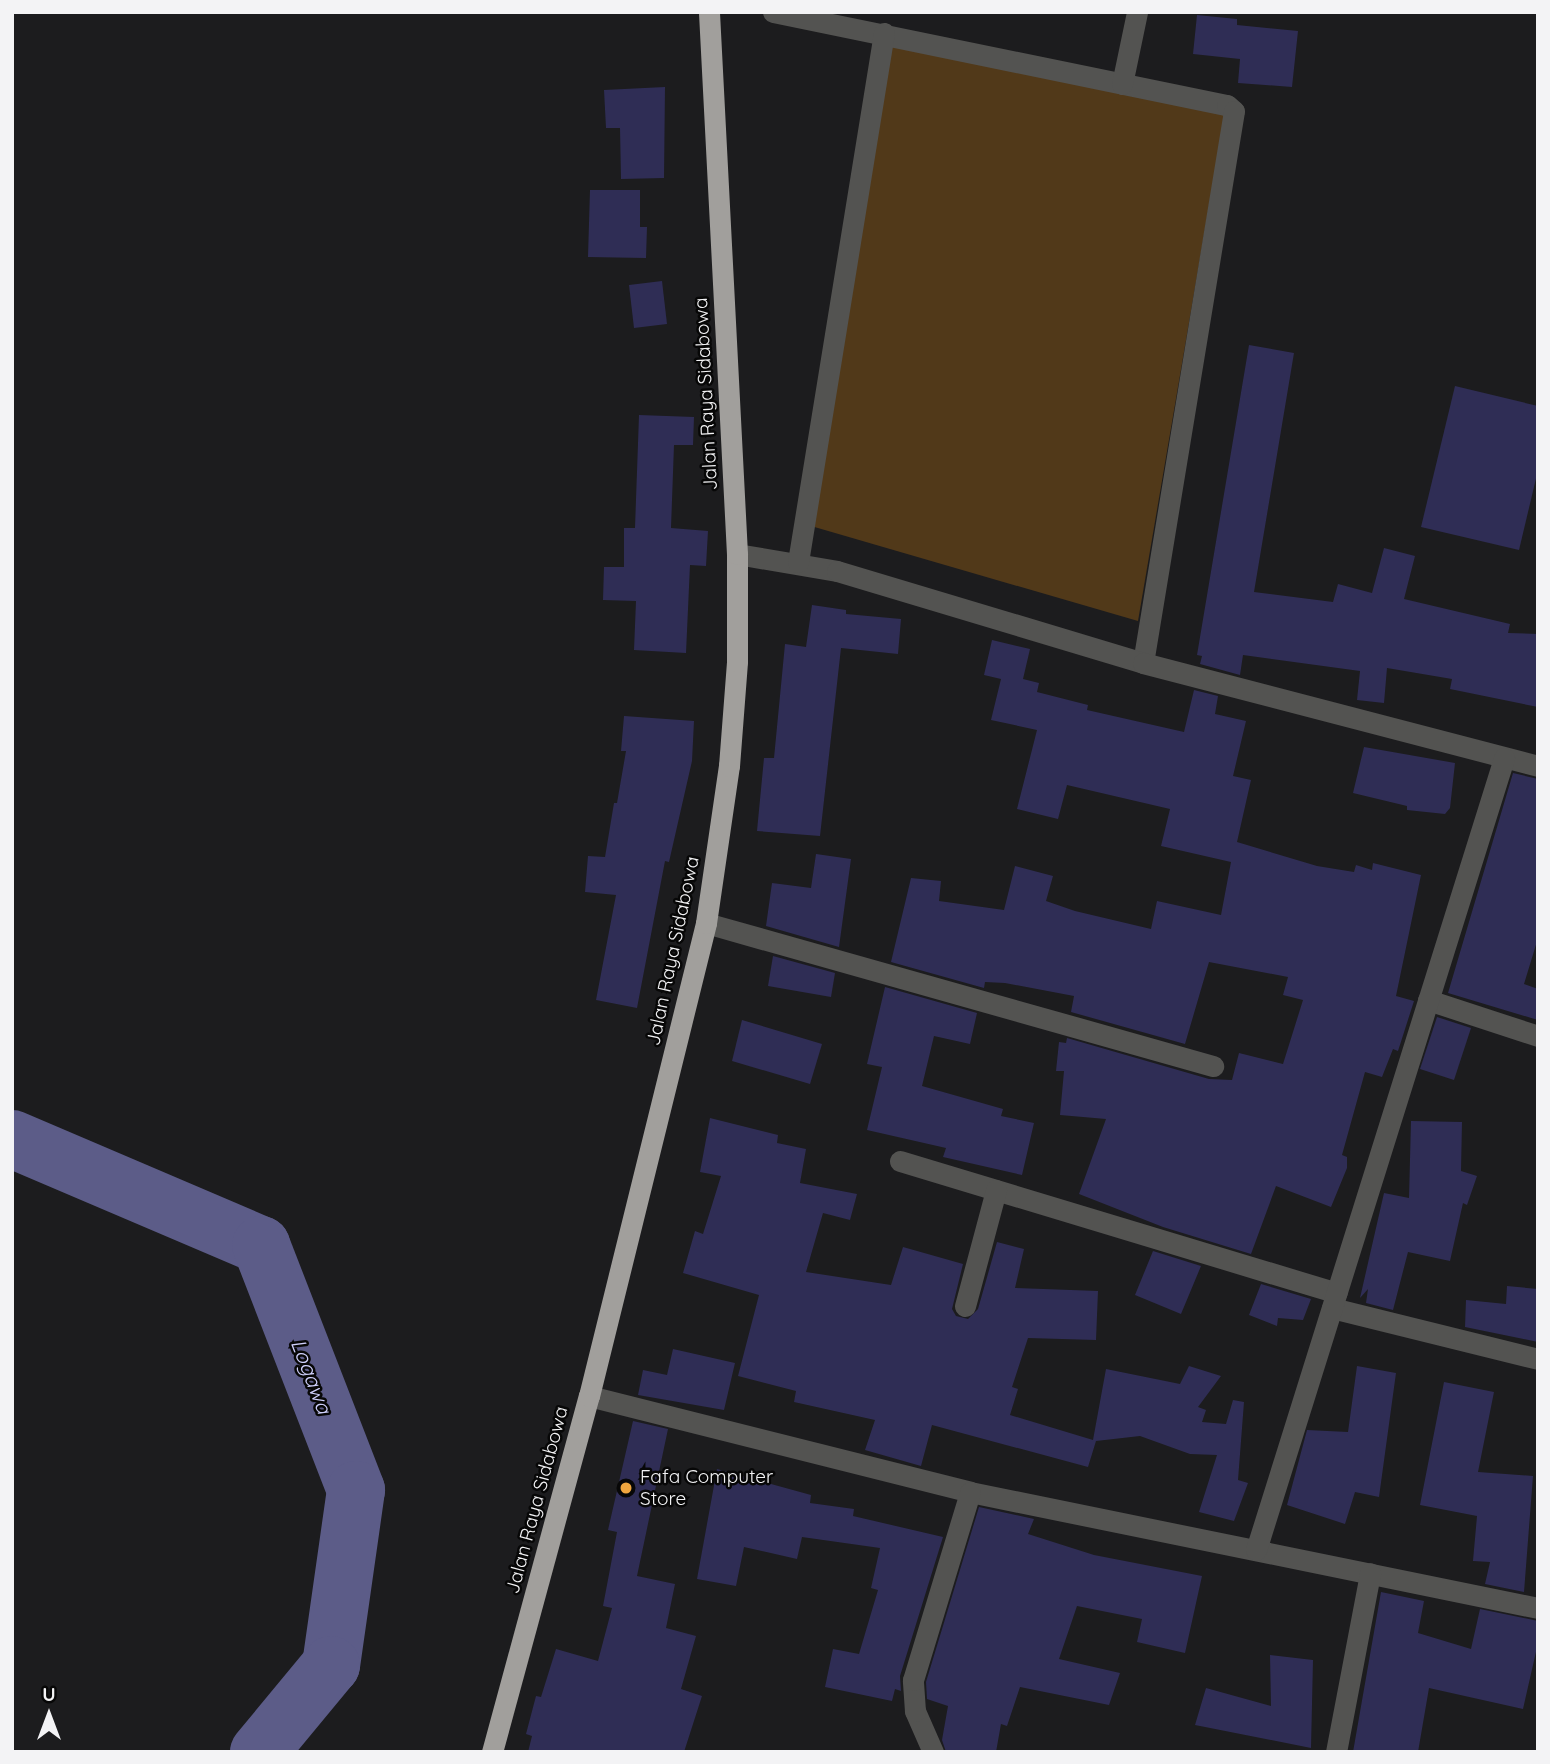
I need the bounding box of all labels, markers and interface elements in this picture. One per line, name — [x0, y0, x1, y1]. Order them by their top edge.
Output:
street label: Jalan Raya Sidabowa — [690, 297, 722, 491]
street label: Jalan Raya Sidabowa — [642, 854, 704, 1048]
water label: Logawa — [286, 1335, 338, 1417]
street label: Jalan Raya Sidabowa — [501, 1404, 573, 1596]
place label: Fafa Computer Store — [640, 1466, 773, 1510]
marker: Fafa Computer Store — [618, 1480, 634, 1496]
north arrow — [14, 1680, 84, 1750]
text: U — [42, 1682, 56, 1706]

